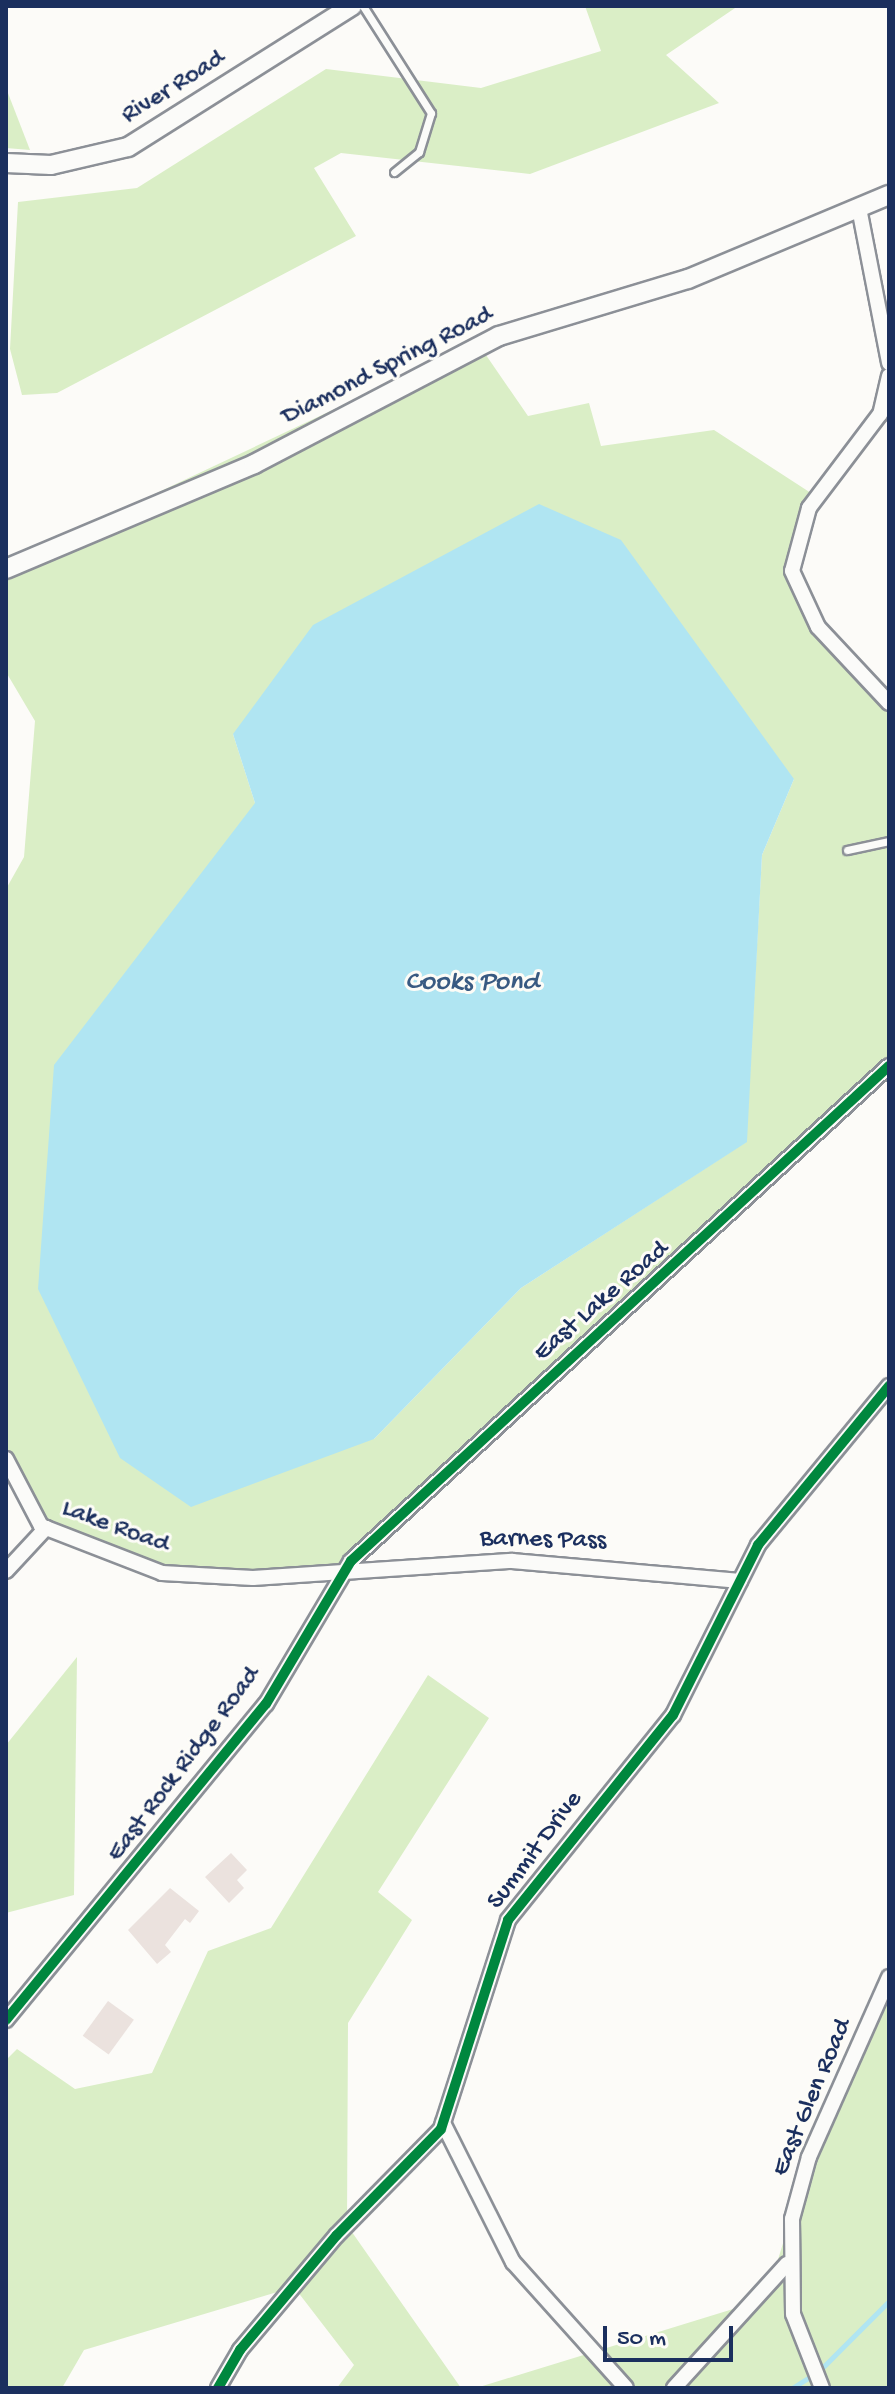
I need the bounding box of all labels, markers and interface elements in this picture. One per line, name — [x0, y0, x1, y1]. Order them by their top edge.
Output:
street label: River Road — [116, 44, 232, 132]
street label: Diamond Spring Road — [277, 300, 499, 434]
water label: Cooks Pond — [405, 966, 539, 1000]
street label: East Lake Road — [528, 1235, 676, 1369]
street label: Lake Road — [57, 1494, 173, 1562]
street label: Barnes Pass — [480, 1524, 606, 1558]
street label: East Rock Ridge Road — [101, 1661, 269, 1869]
street label: Summit Drive — [481, 1786, 591, 1916]
street label: East Glen Road — [766, 2015, 860, 2181]
scale bar — [607, 2310, 737, 2360]
text: 50 m — [617, 2325, 666, 2354]

